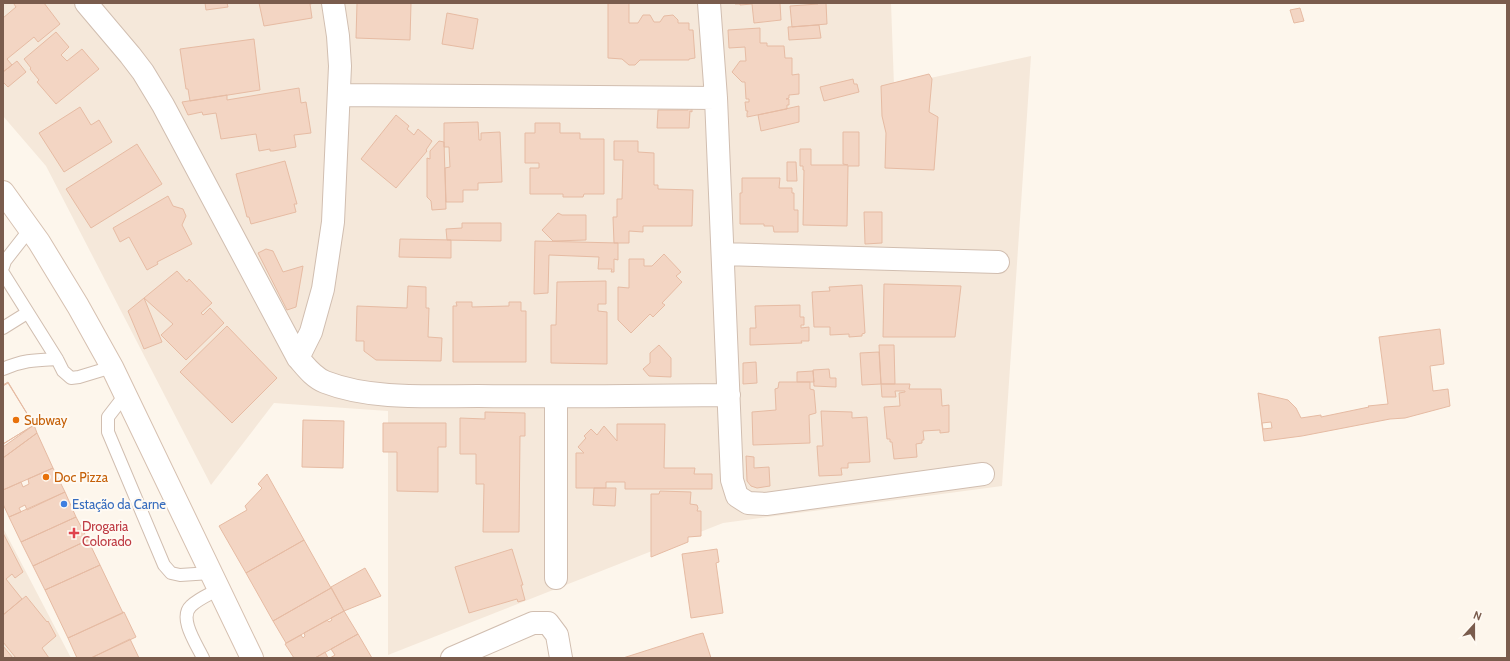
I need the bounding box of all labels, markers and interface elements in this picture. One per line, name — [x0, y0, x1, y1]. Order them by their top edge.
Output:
place label: Subway — [24, 412, 68, 428]
marker: Subway — [11, 415, 21, 425]
place label: Doc Pizza — [54, 469, 109, 485]
marker: Doc Pizza — [41, 472, 51, 482]
place label: Estação da Carne — [72, 496, 166, 512]
marker: Estação da Carne — [59, 499, 69, 509]
place label: Drogaria Colorado — [82, 518, 132, 549]
marker: Drogaria Colorado — [69, 528, 79, 538]
north arrow — [1454, 605, 1494, 645]
text: N — [1471, 608, 1484, 624]

